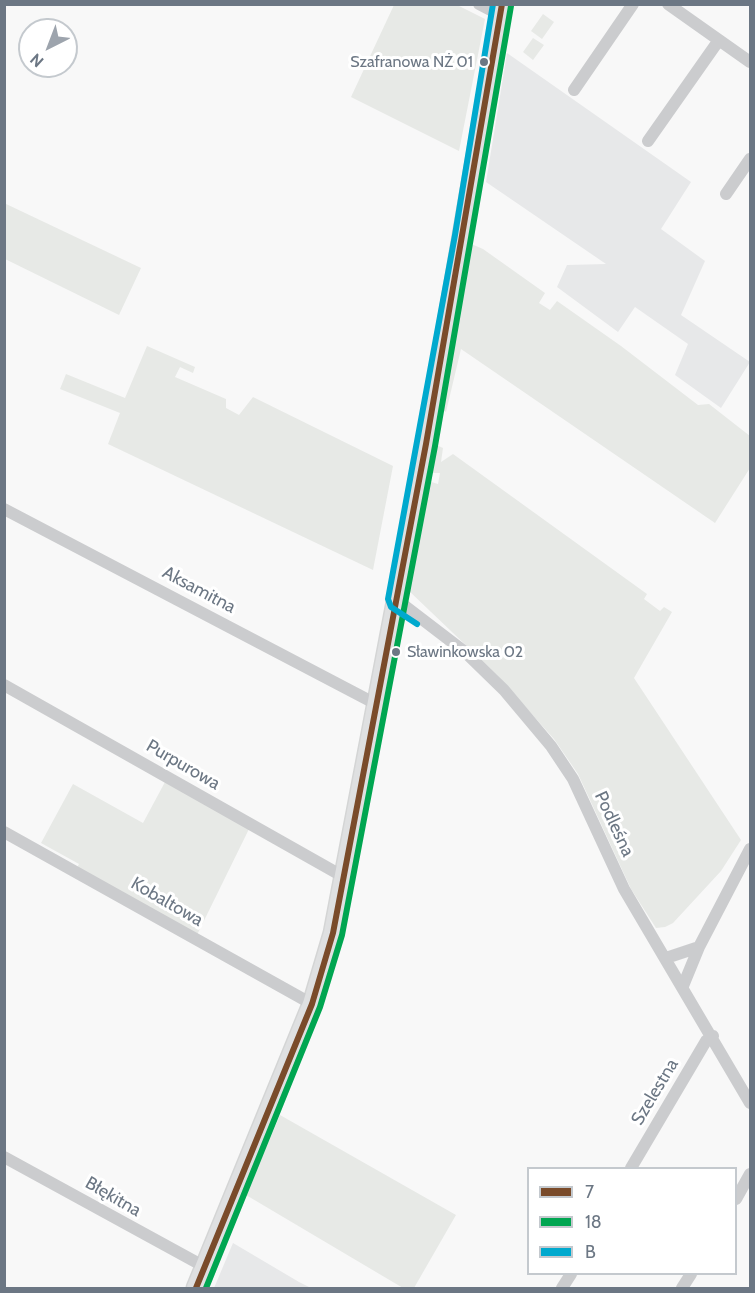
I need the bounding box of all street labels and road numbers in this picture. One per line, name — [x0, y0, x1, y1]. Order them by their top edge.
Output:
street label: Aksamitna — [159, 562, 239, 618]
street label: Purpurowa — [142, 735, 224, 795]
street label: Podleśna — [590, 788, 638, 860]
street label: Kobaltowa — [127, 873, 207, 931]
street label: Szelestna — [627, 1055, 683, 1129]
street label: Błękitna — [81, 1172, 145, 1222]

